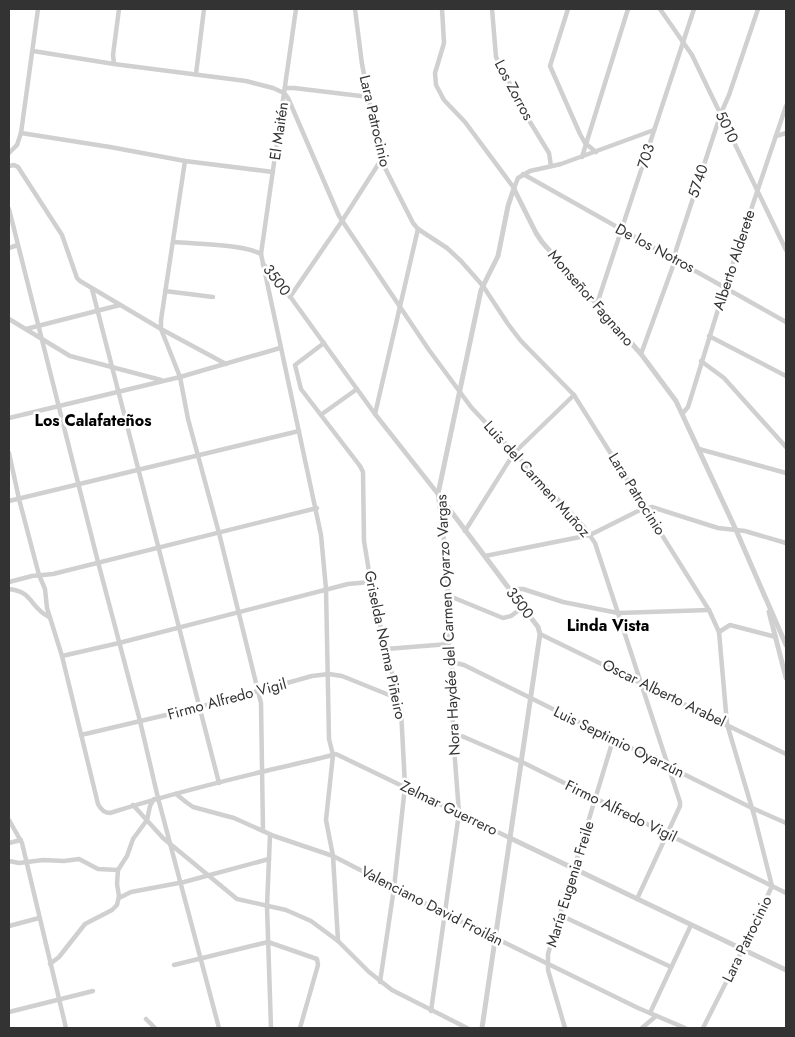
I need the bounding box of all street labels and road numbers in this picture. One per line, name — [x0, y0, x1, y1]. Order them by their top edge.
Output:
street label: Los Zorros — [489, 56, 539, 124]
street label: Lara Patrocinio — [354, 73, 396, 169]
street label: El Maitén — [264, 100, 294, 162]
street label: 5010 — [710, 107, 744, 147]
street label: 703 — [632, 141, 660, 171]
street label: 5740 — [682, 161, 714, 201]
street label: Alberto Alderete — [707, 207, 761, 313]
street label: De los Notros — [611, 218, 699, 278]
street label: Monseñor Fagnano — [543, 245, 639, 351]
street label: 3500 — [258, 260, 296, 300]
street label: Luis del Carmen Muñoz — [479, 416, 595, 542]
street label: Lara Patrocinio — [603, 448, 671, 540]
street label: Nora Haydée del Carmen Oyarzo Vargas — [430, 494, 466, 756]
street label: Griselda Norma Piñeiro — [359, 569, 411, 721]
street label: 3500 — [501, 583, 539, 623]
street label: Oscar Alberto Arabel — [599, 654, 729, 732]
street label: Firmo Alfredo Vigil — [165, 673, 289, 725]
street label: Luis Septimio Oyarzún — [550, 701, 688, 783]
street label: Firmo Alfredo Vigil — [561, 774, 681, 848]
street label: Zelmar Guerrero — [397, 775, 501, 841]
street label: María Eugenia Freile — [540, 818, 600, 950]
street label: Valenciano David Froilán — [357, 861, 507, 951]
street label: Lara Patrocinio — [717, 892, 777, 986]

